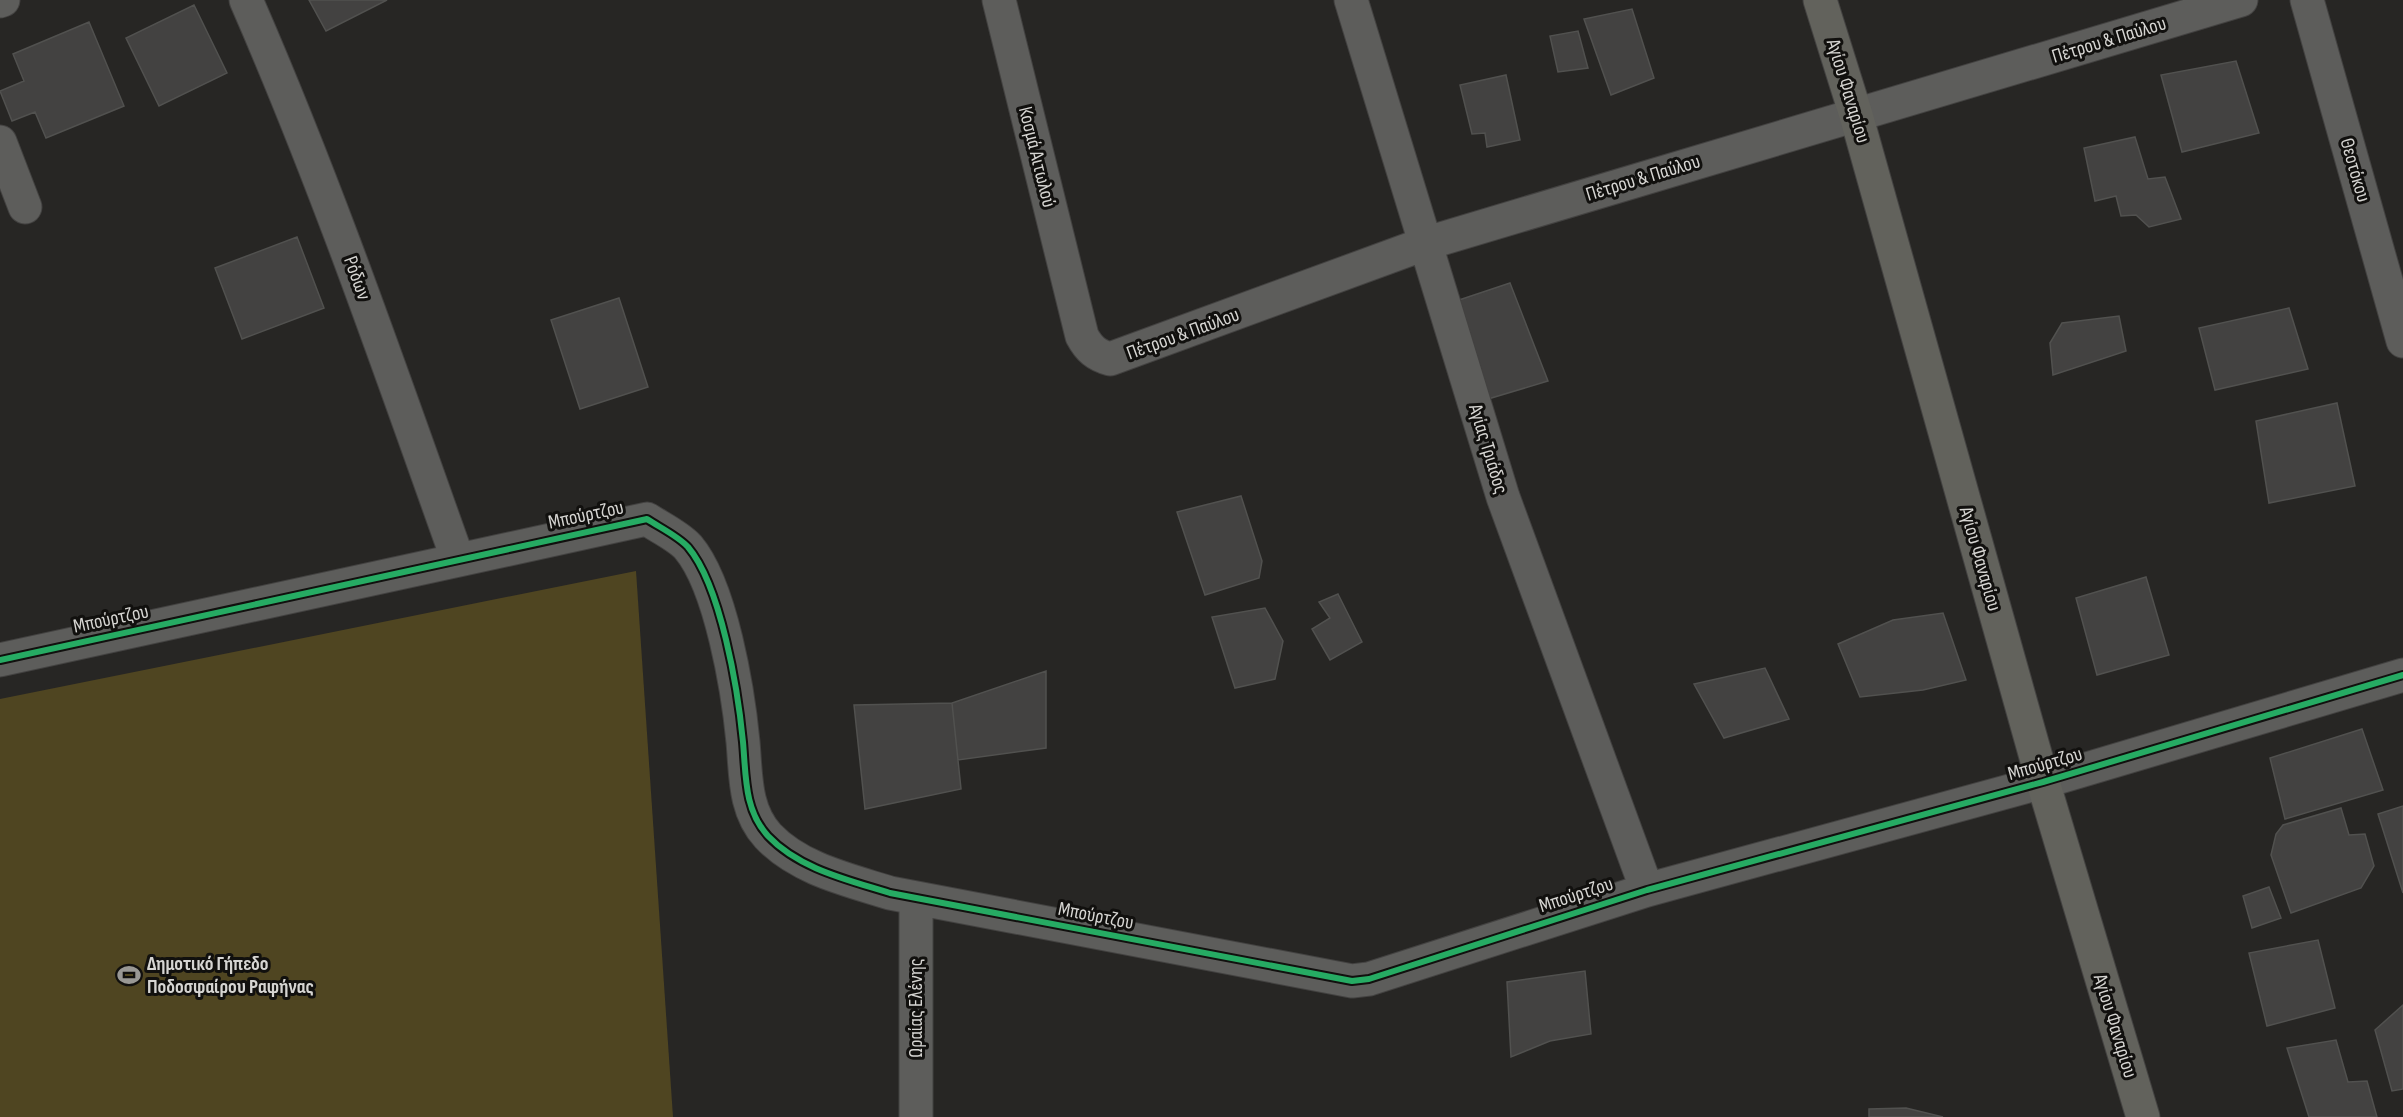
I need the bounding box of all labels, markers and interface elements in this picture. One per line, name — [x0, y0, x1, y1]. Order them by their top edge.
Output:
street label: Πέτρου & Παύλου — [2049, 11, 2169, 69]
street label: Αγίου Φαναρίου — [1821, 35, 1875, 146]
street label: Κοσμά Αιτωλού — [1013, 104, 1061, 210]
street label: Θεοτόκου — [2334, 135, 2376, 205]
street label: Πέτρου & Παύλου — [1583, 149, 1703, 207]
street label: Ρόδων — [338, 253, 376, 303]
street label: Πέτρου & Παύλου — [1123, 303, 1243, 365]
street label: Αγίας Τριάδος — [1463, 400, 1513, 497]
street label: Μπούρτζου — [546, 495, 626, 535]
street label: Αγίου Φαναρίου — [1953, 503, 2006, 614]
street label: Μπούρτζου — [71, 599, 151, 639]
street label: Μπούρτζου — [2005, 742, 2085, 786]
street label: Μπούρτζου — [1536, 872, 1616, 918]
street label: Μπούρτζου — [1056, 897, 1136, 935]
place label: Δημοτικό Γήπεδο Ποδοσφαίρου Ραφήνας — [147, 952, 314, 999]
street label: Ωραίας Ελένης — [904, 958, 928, 1058]
sports icon: Δημοτικό Γήπεδο Ποδοσφαίρου Ραφήνας — [116, 962, 142, 988]
street label: Αγίου Φαναρίου — [2088, 970, 2142, 1081]

